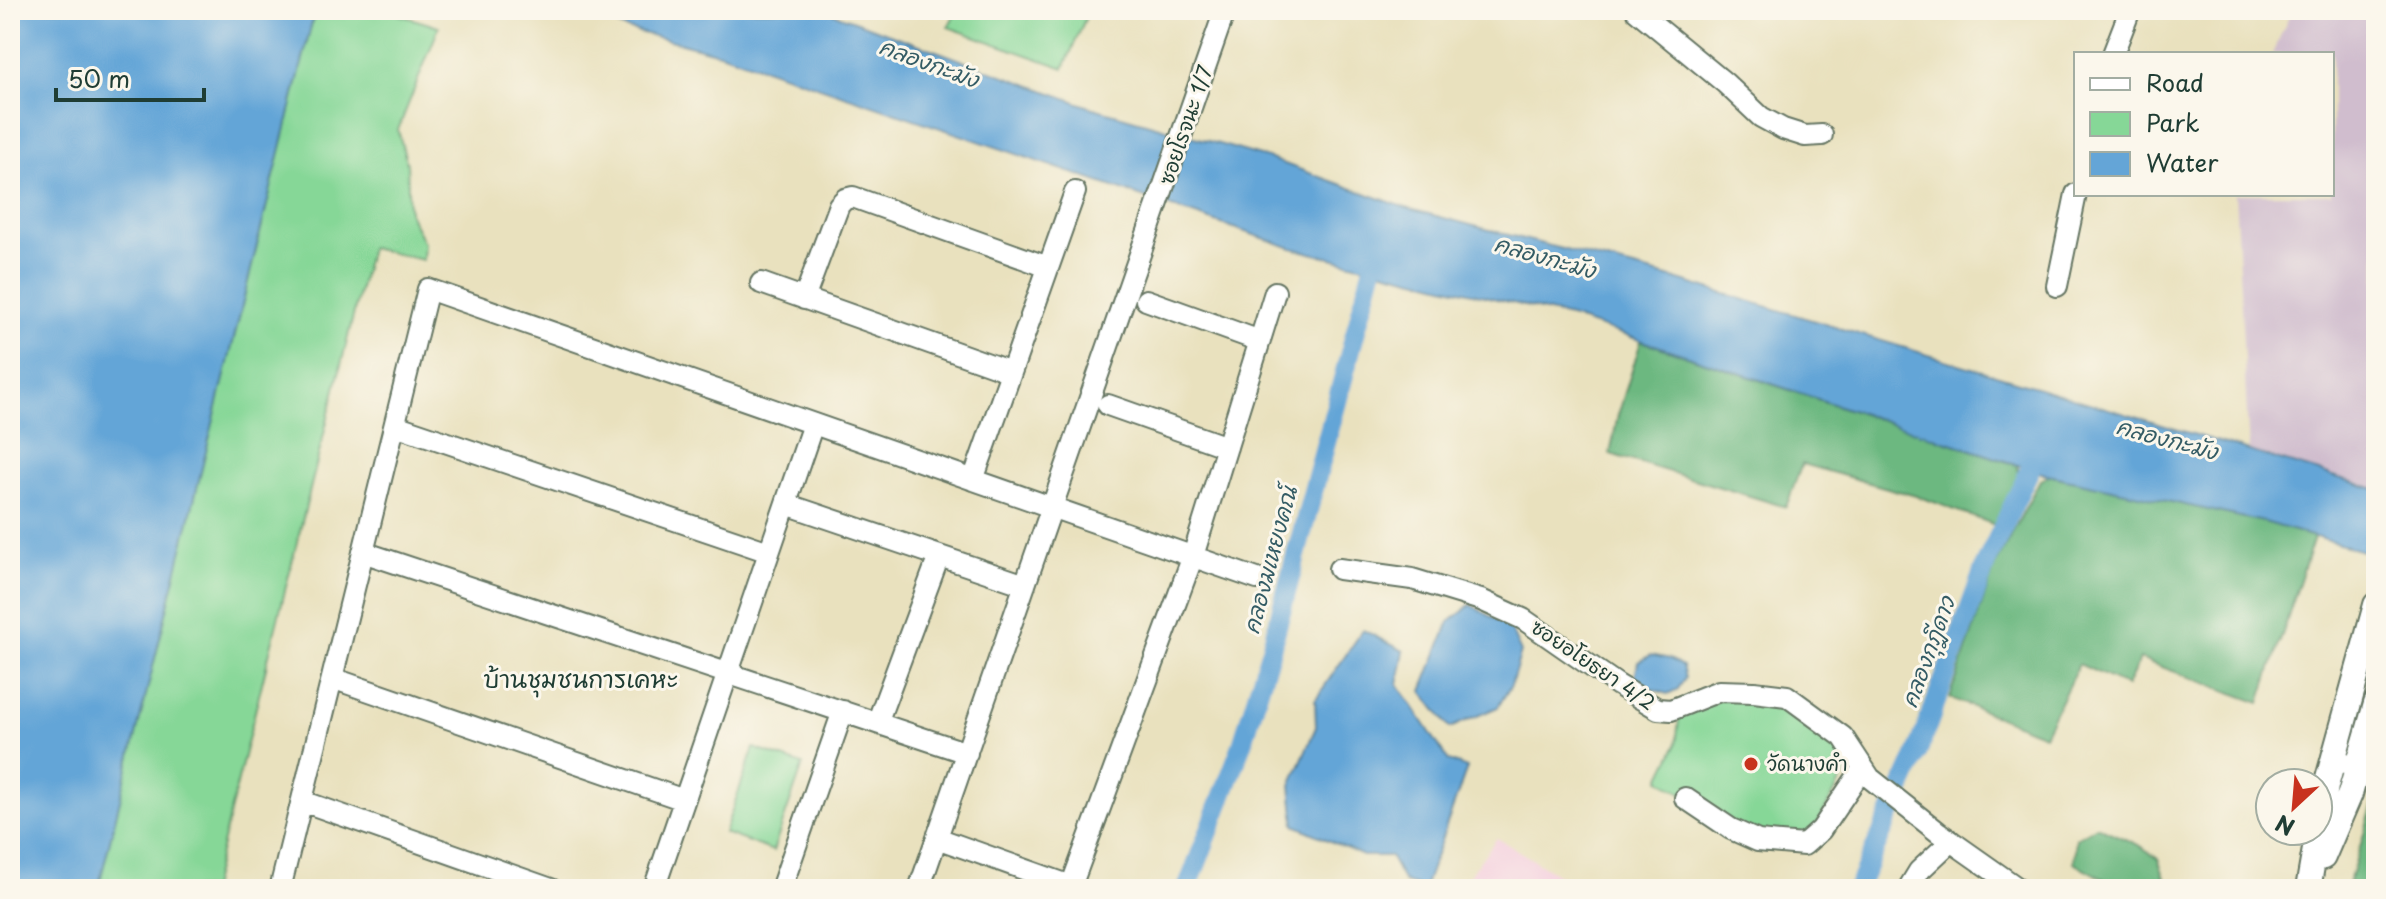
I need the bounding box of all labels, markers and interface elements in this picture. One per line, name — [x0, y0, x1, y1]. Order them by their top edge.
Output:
water label: คลองกะมัง — [875, 28, 985, 95]
scale bar — [56, 52, 204, 102]
legend — [2074, 52, 2334, 196]
text: 50 m — [68, 60, 130, 96]
street label: ซอยโรจนะ 1/7 — [1151, 61, 1220, 188]
text: Road — [2146, 64, 2204, 100]
text: Park — [2146, 104, 2200, 140]
text: Water — [2146, 144, 2219, 180]
water label: คลองกะมัง — [1491, 225, 1601, 286]
water label: คลองกะมัง — [2113, 408, 2223, 467]
water label: คลองมเหยงคณ์ — [1233, 478, 1305, 637]
water label: คลองกุฎีดาว — [1891, 590, 1964, 712]
street label: ซอยอโยธยา 4/2 — [1525, 611, 1662, 717]
district label: บ้านชุมชนการเคหะ — [484, 660, 678, 698]
place label: วัดนางคำ — [1767, 748, 1848, 778]
marker: วัดนางคำ — [1742, 755, 1760, 773]
north arrow — [2254, 767, 2334, 847]
text: N — [2270, 808, 2300, 845]

